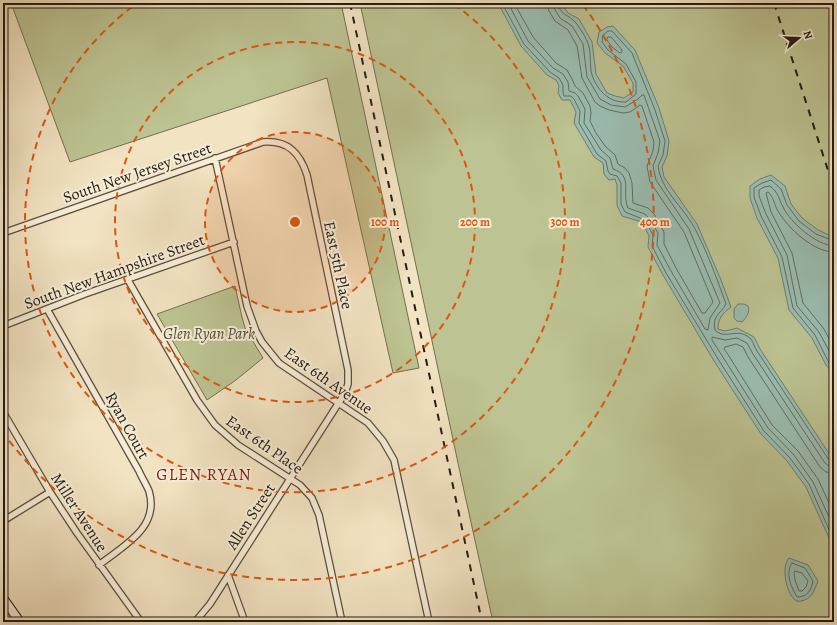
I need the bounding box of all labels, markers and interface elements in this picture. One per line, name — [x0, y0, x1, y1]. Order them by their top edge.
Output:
north arrow — [779, 18, 819, 58]
text: N — [800, 29, 816, 41]
street label: South New Jersey Street — [60, 137, 215, 209]
text: 100 m — [371, 214, 399, 230]
text: 200 m — [460, 214, 490, 230]
text: 300 m — [550, 214, 580, 230]
text: 400 m — [640, 214, 670, 230]
centre of rings — [288, 215, 302, 229]
street label: East 5th Place — [318, 219, 358, 311]
street label: South New Hampshire Street — [21, 229, 208, 315]
park label: Glen Ryan Park — [163, 323, 255, 345]
street label: East 6th Avenue — [280, 342, 377, 420]
street label: Ryan Court — [100, 388, 155, 463]
street label: East 6th Place — [221, 410, 307, 480]
district label: GLEN RYAN — [156, 463, 252, 486]
street label: Miller Avenue — [45, 469, 113, 556]
street label: Allen Street — [221, 479, 281, 555]

